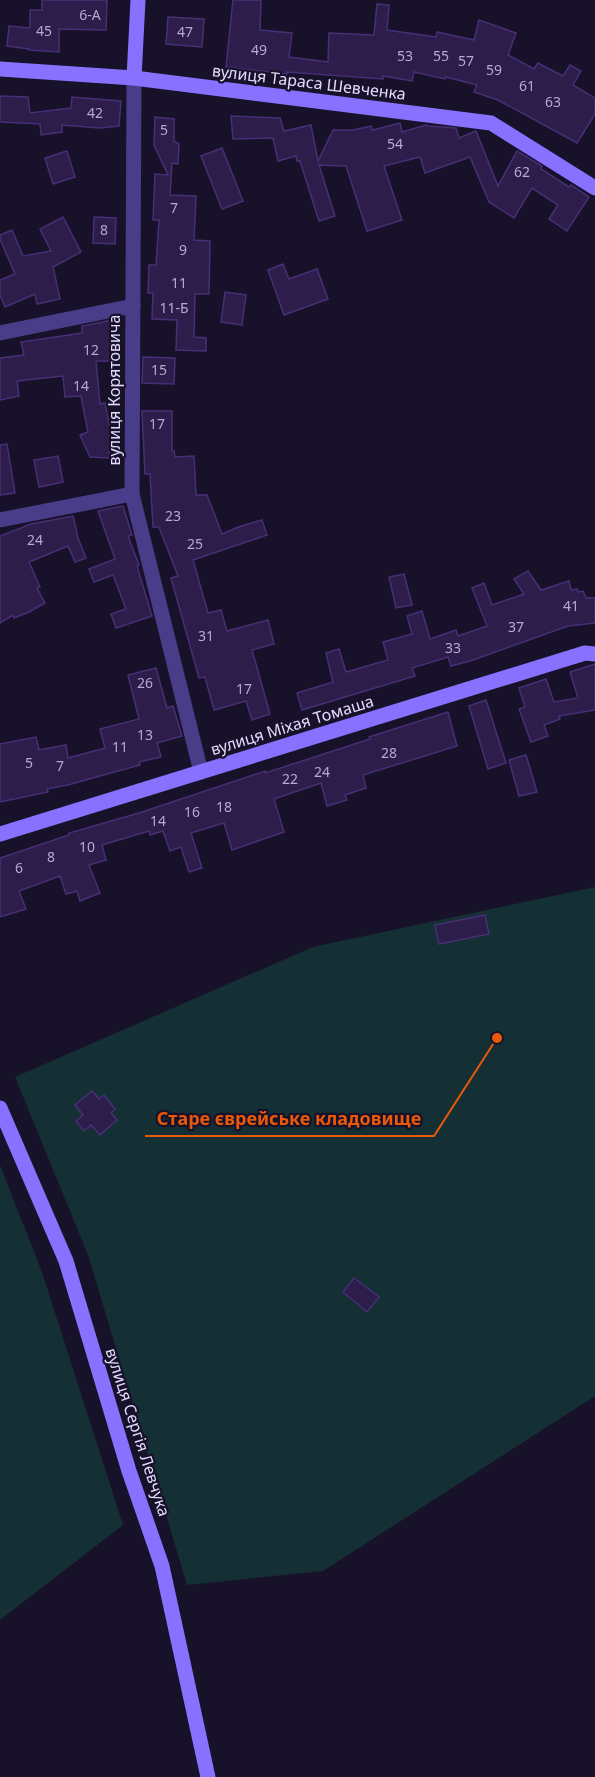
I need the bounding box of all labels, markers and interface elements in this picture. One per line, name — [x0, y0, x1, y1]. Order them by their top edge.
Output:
house number: 6-А — [79, 5, 101, 24]
house number: 45 — [36, 21, 52, 40]
house number: 47 — [177, 22, 193, 41]
house number: 49 — [251, 40, 267, 59]
house number: 53 — [397, 46, 413, 65]
house number: 55 — [433, 46, 449, 65]
house number: 57 — [458, 51, 474, 70]
street label: вулиця Тараса Шевченка — [211, 59, 407, 105]
house number: 59 — [486, 60, 502, 79]
house number: 61 — [519, 76, 535, 95]
house number: 63 — [545, 92, 561, 111]
house number: 42 — [87, 103, 103, 122]
house number: 5 — [160, 120, 168, 139]
house number: 54 — [387, 134, 403, 153]
house number: 62 — [514, 162, 530, 181]
house number: 7 — [170, 198, 178, 217]
house number: 8 — [100, 220, 108, 239]
house number: 9 — [179, 240, 187, 259]
house number: 11 — [171, 273, 187, 292]
house number: 11-Б — [159, 298, 189, 317]
street label: вулиця Корятовича — [103, 315, 125, 465]
house number: 12 — [83, 340, 99, 359]
house number: 15 — [151, 360, 167, 379]
house number: 14 — [73, 376, 89, 395]
house number: 17 — [149, 414, 165, 433]
house number: 23 — [165, 506, 181, 525]
house number: 24 — [27, 530, 43, 549]
house number: 25 — [187, 534, 203, 553]
house number: 41 — [563, 596, 579, 615]
house number: 37 — [508, 617, 524, 636]
house number: 31 — [198, 626, 214, 645]
house number: 33 — [445, 638, 461, 657]
house number: 26 — [137, 673, 153, 692]
house number: 17 — [236, 679, 252, 698]
street label: вулиця Міхая Томаша — [208, 690, 376, 760]
house number: 13 — [137, 725, 153, 744]
house number: 11 — [112, 737, 128, 756]
house number: 28 — [381, 743, 397, 762]
house number: 5 — [25, 753, 33, 772]
house number: 7 — [56, 756, 64, 775]
house number: 24 — [314, 762, 330, 781]
house number: 22 — [282, 769, 298, 788]
house number: 18 — [216, 797, 232, 816]
house number: 16 — [184, 802, 200, 821]
house number: 14 — [150, 811, 166, 830]
house number: 10 — [79, 837, 95, 856]
house number: 8 — [47, 847, 55, 866]
house number: 6 — [15, 858, 23, 877]
callout: Старе єврейське кладовище — [145, 1100, 434, 1136]
text: Старе єврейське кладовище — [157, 1106, 421, 1130]
street label: вулиця Сергія Левчука — [100, 1345, 176, 1519]

